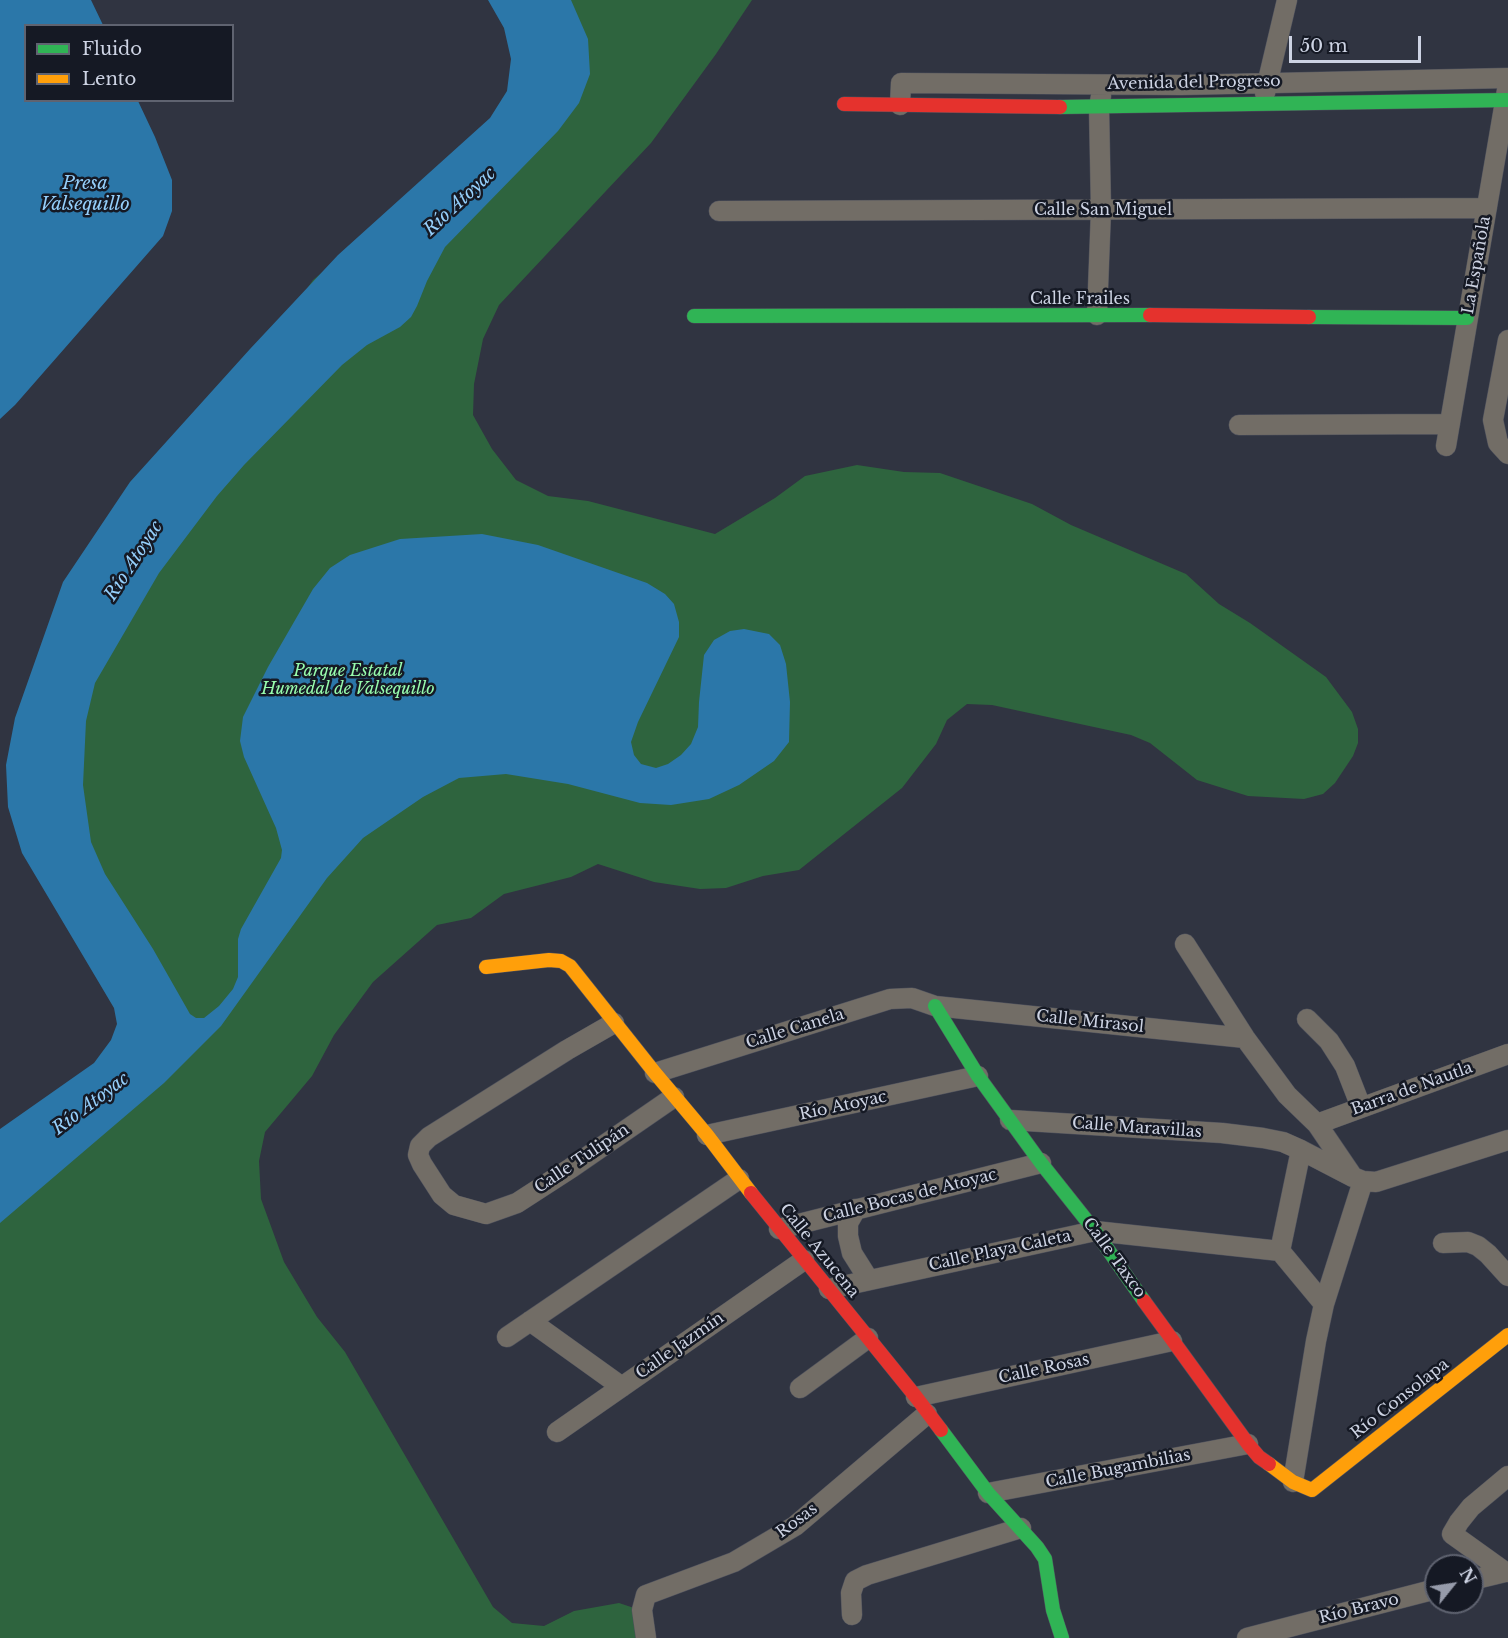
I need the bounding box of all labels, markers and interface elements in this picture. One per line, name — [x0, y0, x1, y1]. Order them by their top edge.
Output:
legend — [24, 24, 234, 102]
scale bar — [1292, 24, 1424, 62]
text: 50 m — [1300, 35, 1348, 57]
text: Fluido — [82, 38, 142, 60]
text: Lento — [82, 68, 136, 90]
street label: Avenida del Progreso — [1107, 72, 1281, 94]
water label: Río Atoyac — [420, 163, 500, 241]
water label: Presa Valsequillo — [40, 173, 130, 216]
street label: Calle San Miguel — [1034, 200, 1172, 220]
street label: La Española — [1459, 214, 1495, 316]
street label: Calle Frailes — [1030, 289, 1130, 309]
water label: Río Atoyac — [100, 517, 168, 605]
park label: Parque Estatal Humedal de Valsequillo — [261, 661, 435, 699]
street label: Calle Canela — [744, 1005, 846, 1053]
street label: Calle Mirasol — [1035, 1007, 1145, 1037]
street label: Barra de Nautla — [1349, 1058, 1475, 1120]
water label: Río Atoyac — [48, 1068, 134, 1140]
street label: Río Atoyac — [797, 1087, 889, 1125]
street label: Calle Maravillas — [1071, 1114, 1203, 1142]
street label: Calle Tulipán — [531, 1120, 633, 1198]
street label: Calle Bocas de Atoyac — [821, 1165, 999, 1227]
street label: Calle Azucena — [775, 1200, 863, 1302]
street label: Calle Taxco — [1079, 1214, 1149, 1302]
street label: Calle Playa Caleta — [927, 1227, 1073, 1275]
street label: Calle Jazmín — [632, 1309, 728, 1383]
street label: Calle Rosas — [997, 1350, 1091, 1388]
street label: Río Consolapa — [1347, 1355, 1453, 1443]
street label: Calle Bugambilias — [1044, 1446, 1192, 1492]
street label: Rosas — [773, 1499, 821, 1543]
north arrow — [1424, 1554, 1484, 1614]
text: N — [1455, 1564, 1480, 1588]
street label: Río Bravo — [1317, 1590, 1401, 1628]

